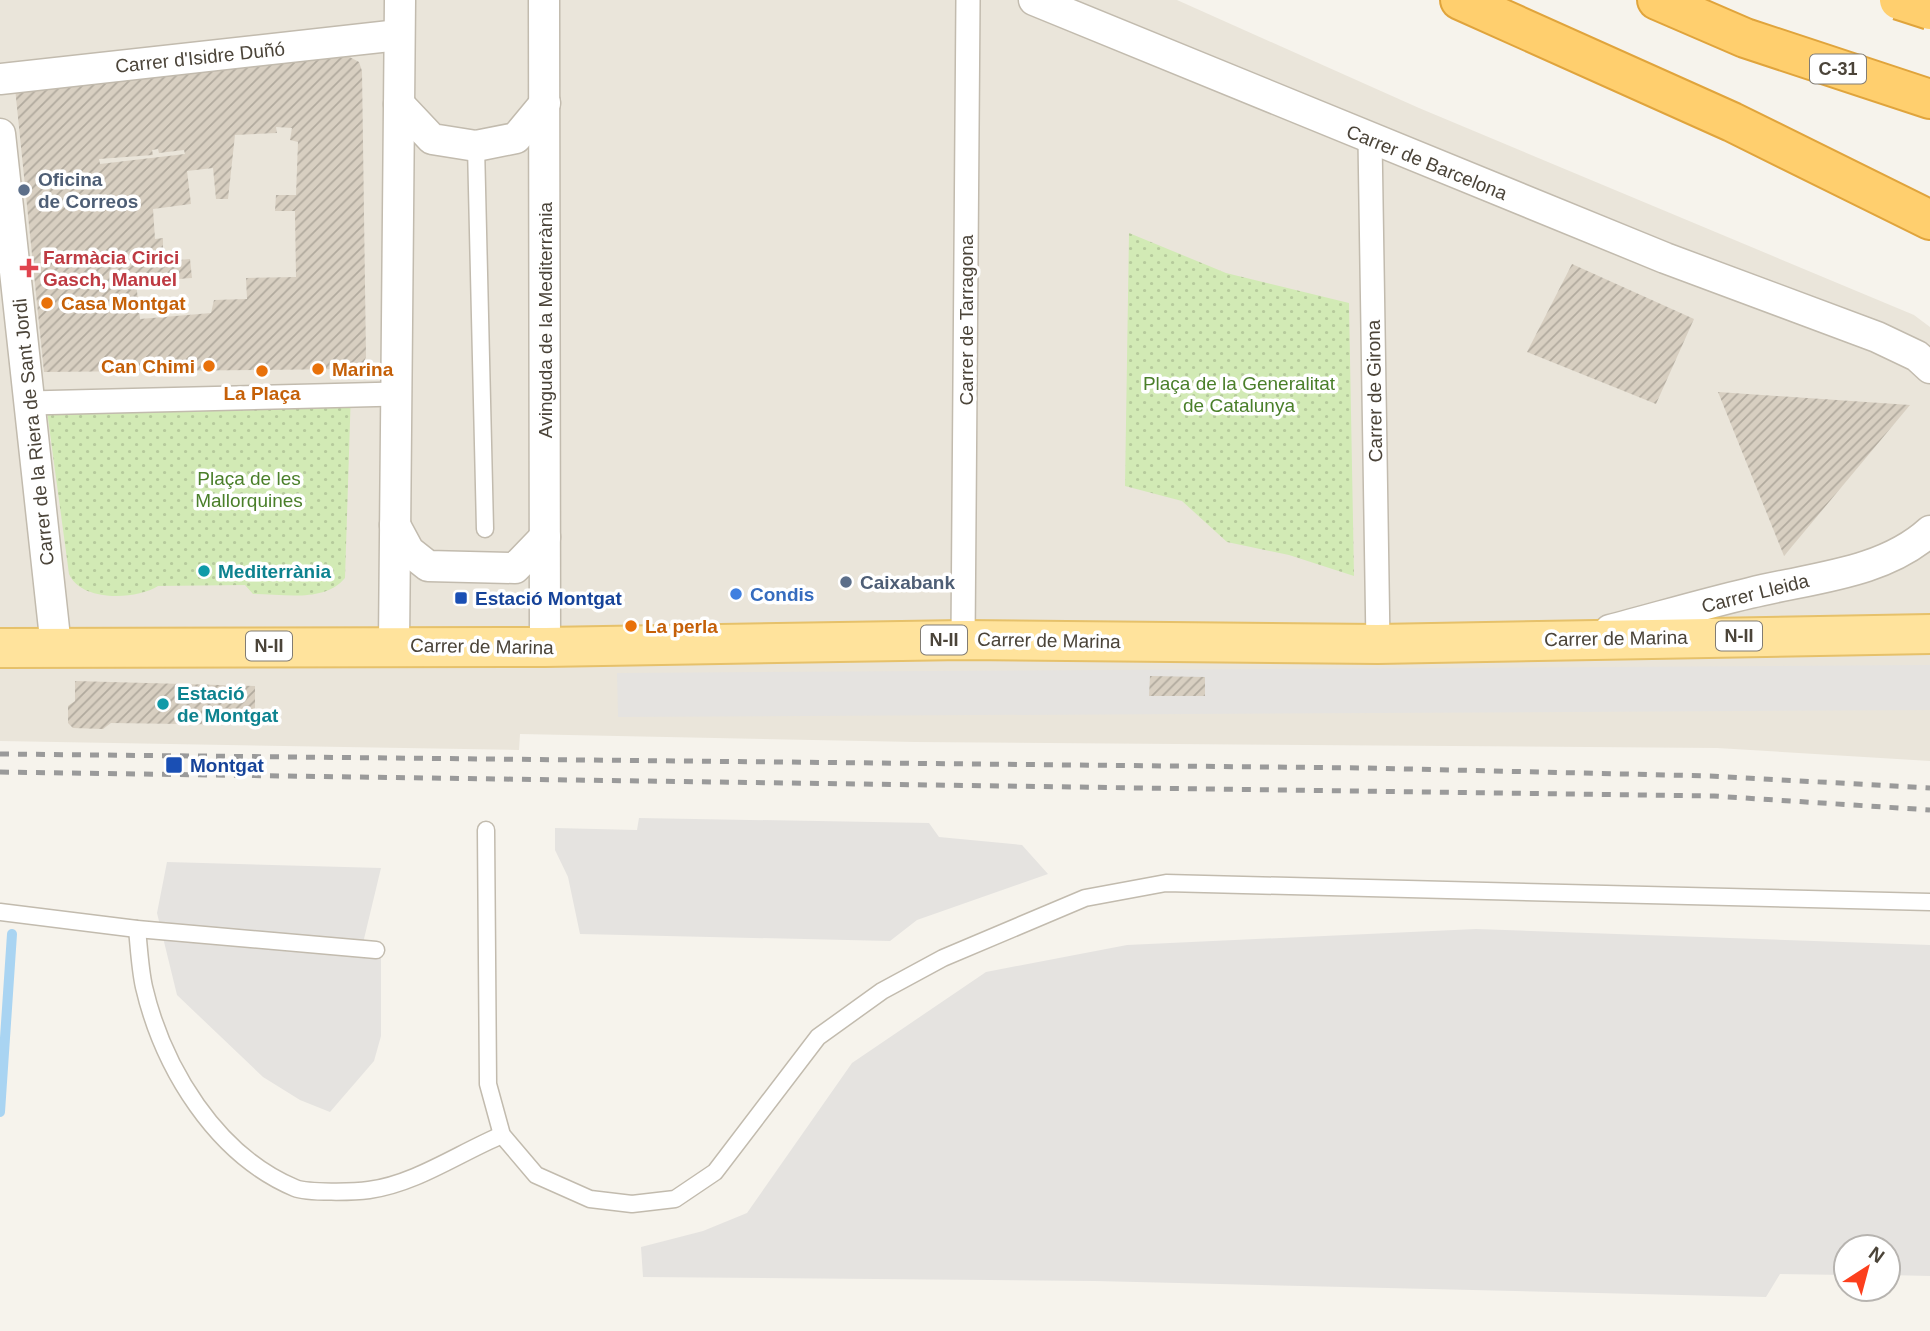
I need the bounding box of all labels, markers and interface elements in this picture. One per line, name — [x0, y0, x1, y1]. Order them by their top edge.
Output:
street label: Carrer d'Isidre Duñó — [114, 38, 286, 77]
road number: C-31 — [1810, 55, 1866, 84]
street label: Carrer de Barcelona — [1344, 121, 1510, 204]
place label: Oficina de Correos — [38, 169, 138, 212]
marker: Oficina de Correos — [16, 182, 32, 198]
street label: Avinguda de la Mediterrània — [535, 201, 556, 438]
street label: Carrer de Tarragona — [956, 234, 977, 405]
place label: Farmàcia Cirici Gasch, Manuel — [43, 247, 179, 290]
marker: Farmàcia Cirici Gasch, Manuel — [21, 260, 37, 276]
place label: Casa Montgat — [61, 293, 186, 314]
marker: Casa Montgat — [39, 295, 55, 311]
street label: Carrer de la Riera de Sant Jordi — [9, 297, 58, 566]
street label: Carrer de Girona — [1363, 319, 1386, 462]
place label: Can Chimi — [101, 356, 195, 377]
marker: Can Chimi — [201, 358, 217, 374]
place label: Marina — [332, 359, 394, 380]
marker: Marina — [310, 361, 326, 377]
marker: La Plaça — [254, 363, 270, 379]
park label: Plaça de la Generalitat de Catalunya — [1143, 373, 1336, 416]
place label: La Plaça — [223, 383, 301, 404]
park label: Plaça de les Mallorquines — [195, 468, 303, 511]
place label: Mediterrània — [218, 561, 331, 582]
marker: Mediterrània — [196, 563, 212, 579]
street label: Carrer Lleida — [1699, 570, 1811, 617]
place label: Caixabank — [860, 572, 955, 593]
marker: Caixabank — [838, 574, 854, 590]
place label: Condis — [750, 584, 814, 605]
marker: Condis — [728, 586, 744, 602]
place label: Estació Montgat — [475, 588, 622, 609]
marker: Estació Montgat — [453, 590, 469, 606]
place label: La perla — [645, 616, 718, 637]
marker: La perla — [623, 618, 639, 634]
road number: N-II — [1716, 622, 1762, 650]
road number: N-II — [921, 626, 967, 654]
street label: Carrer de Marina — [1544, 627, 1688, 650]
street label: Carrer de Marina — [977, 629, 1121, 652]
road number: N-II — [246, 632, 292, 660]
street label: Carrer de Marina — [410, 635, 554, 658]
place label: Estació de Montgat — [177, 683, 279, 726]
marker: Estació de Montgat — [155, 696, 171, 712]
marker: Montgat — [164, 755, 184, 775]
place label: Montgat — [190, 755, 265, 776]
north arrow — [1832, 1233, 1902, 1303]
text: N — [1865, 1242, 1888, 1267]

